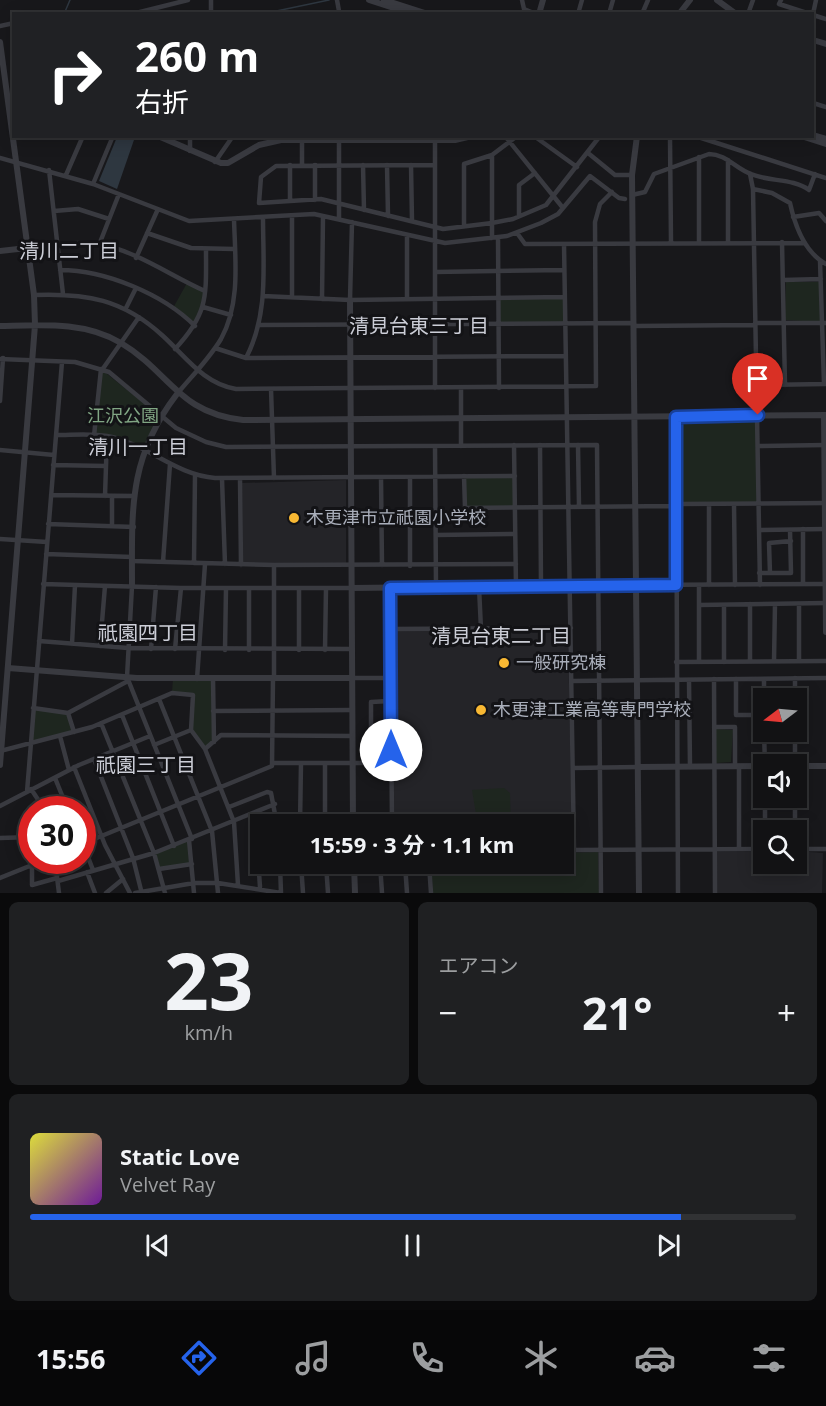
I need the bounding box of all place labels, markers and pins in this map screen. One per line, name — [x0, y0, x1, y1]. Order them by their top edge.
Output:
pin — [732, 353, 783, 415]
place label: 木更津市立祇園小学校 — [306, 505, 486, 529]
marker: 木更津市立祇園小学校 — [287, 511, 301, 525]
place label: 一般研究棟 — [516, 650, 606, 674]
marker: 一般研究棟 — [497, 656, 511, 670]
place label: 木更津工業高等専門学校 — [493, 697, 691, 721]
marker: 木更津工業高等専門学校 — [474, 703, 488, 717]

